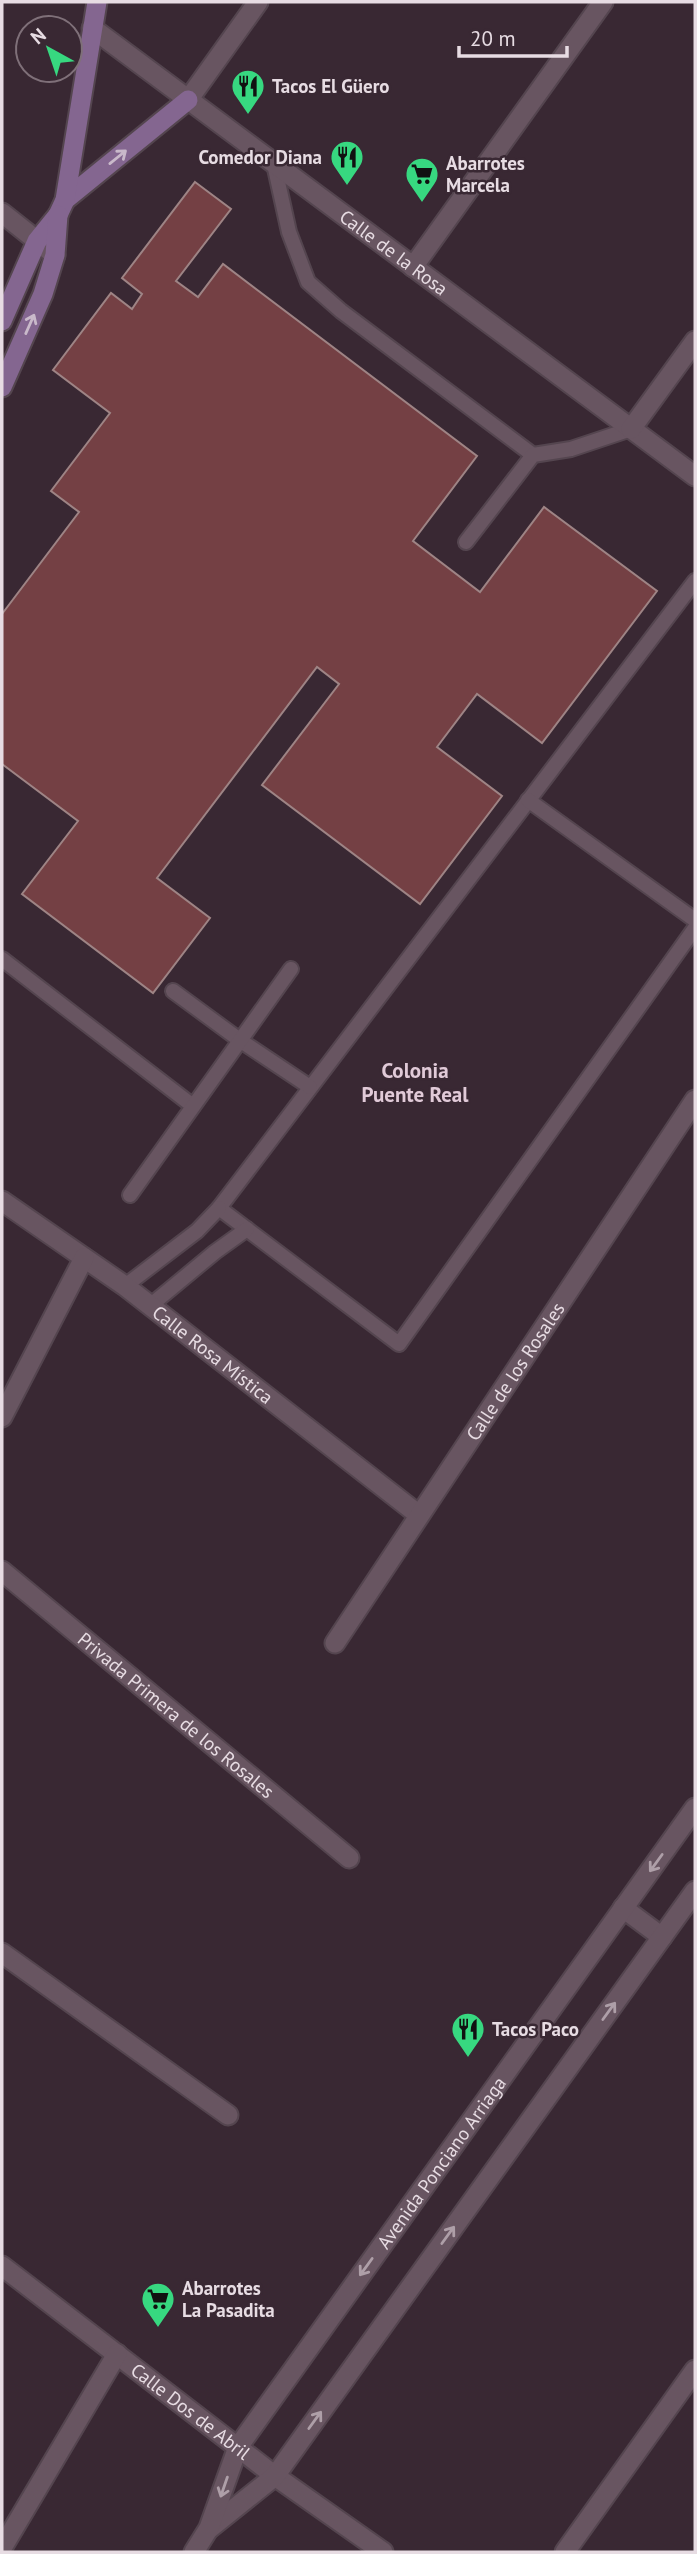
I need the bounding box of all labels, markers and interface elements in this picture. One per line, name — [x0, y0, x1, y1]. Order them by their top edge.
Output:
north arrow — [14, 14, 84, 84]
scale bar — [459, 14, 568, 58]
text: N — [26, 23, 51, 49]
text: 20 m — [470, 25, 516, 52]
restaurant icon: Tacos El Güero — [229, 67, 267, 116]
place label: Tacos El Güero — [272, 74, 390, 98]
restaurant icon: Comedor Diana — [328, 138, 366, 187]
place label: Comedor Diana — [198, 145, 322, 169]
one-way arrow — [108, 149, 126, 165]
place label: Abarrotes Marcela — [446, 151, 525, 197]
supermarket icon: Abarrotes Marcela — [403, 155, 441, 204]
street label: Calle de la Rosa — [335, 204, 453, 300]
one-way arrow — [24, 314, 37, 335]
district label: Colonia Puente Real — [362, 1057, 469, 1108]
street label: Calle de los Rosales — [461, 1298, 570, 1445]
street label: Calle Rosa Mística — [148, 1300, 278, 1409]
street label: Privada Primera de los Rosales — [73, 1627, 279, 1803]
one-way arrow — [648, 1853, 663, 1872]
one-way arrow — [602, 2002, 616, 2021]
restaurant icon: Tacos Paco — [449, 2010, 487, 2059]
place label: Tacos Paco — [492, 2017, 579, 2041]
street label: Avenida Ponciano Arriaga — [372, 2072, 511, 2253]
one-way arrow — [440, 2227, 455, 2245]
one-way arrow — [359, 2257, 373, 2276]
place label: Abarrotes La Pasadita — [182, 2276, 275, 2322]
supermarket icon: Abarrotes La Pasadita — [139, 2280, 177, 2329]
street label: Calle Dos de Abril — [126, 2358, 256, 2465]
one-way arrow — [308, 2411, 322, 2430]
one-way arrow — [217, 2476, 229, 2498]

